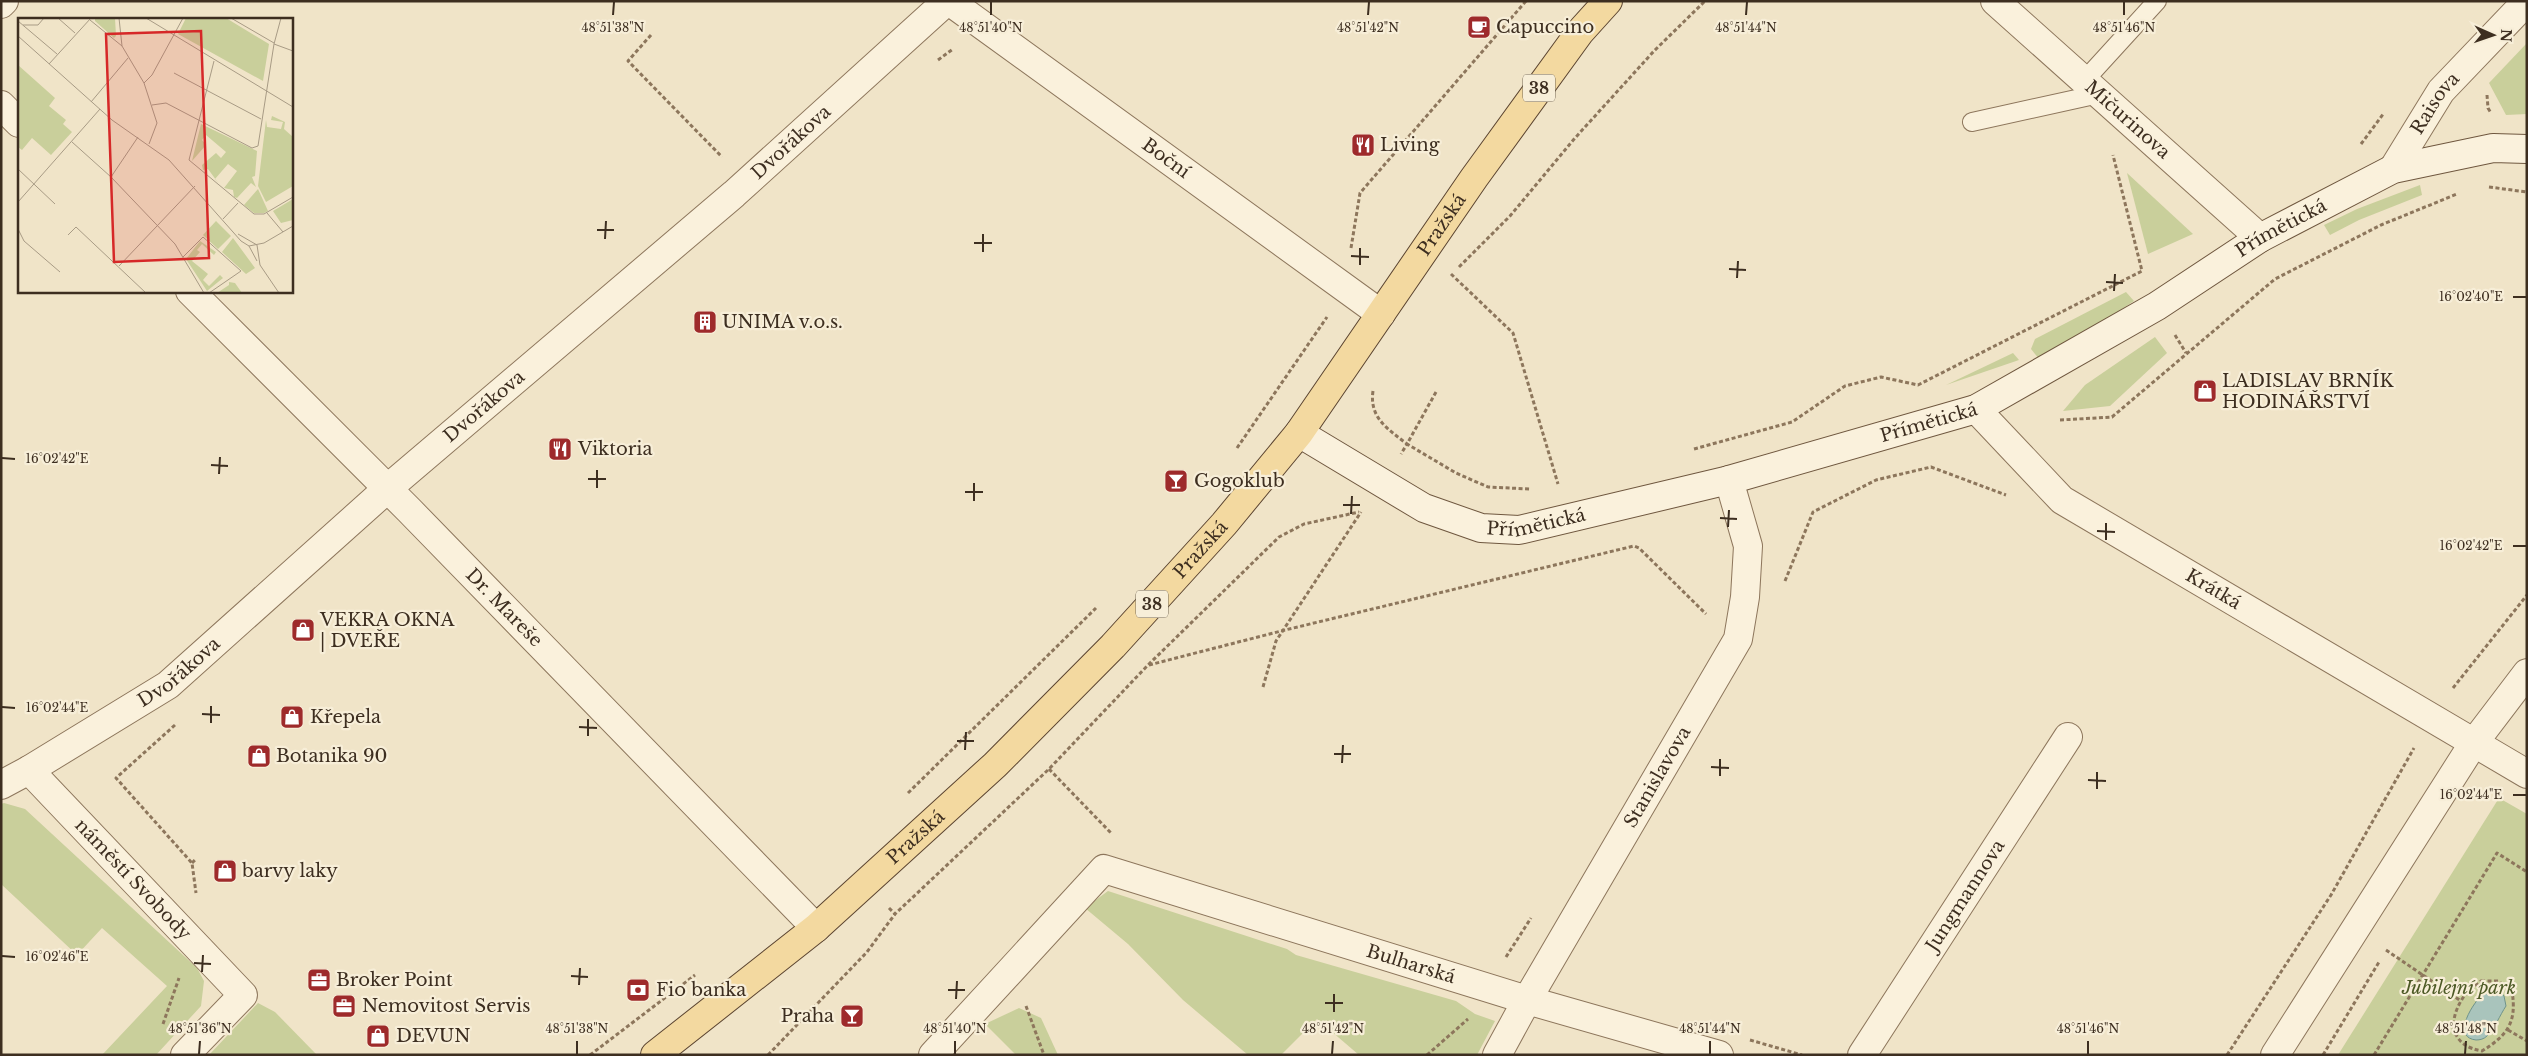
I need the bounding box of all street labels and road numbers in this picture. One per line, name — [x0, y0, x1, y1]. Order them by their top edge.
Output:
street label: Raisova — [2406, 68, 2464, 138]
road number: 38 — [1523, 75, 1555, 102]
street label: Mičurinova — [2081, 76, 2175, 163]
street label: Dvořákova — [747, 101, 835, 184]
street label: Boční — [1138, 134, 1195, 183]
street label: Pražská — [1413, 190, 1471, 260]
street label: Přímětická — [2231, 194, 2330, 262]
street label: Dvořákova — [439, 366, 529, 447]
street label: Přímětická — [1877, 398, 1980, 447]
street label: Přímětická — [1486, 504, 1588, 542]
street label: Pražská — [1169, 516, 1232, 583]
street label: Dr. Mareše — [461, 564, 547, 651]
street label: Krátká — [2182, 564, 2245, 614]
road number: 38 — [1136, 590, 1168, 618]
street label: Dvořákova — [134, 633, 225, 712]
street label: Stanislavova — [1619, 722, 1695, 831]
street label: Pražská — [882, 805, 949, 869]
street label: náměstí Svobody — [70, 814, 196, 945]
street label: Jungmannova — [1920, 836, 2009, 957]
street label: Bulharská — [1364, 940, 1458, 988]

